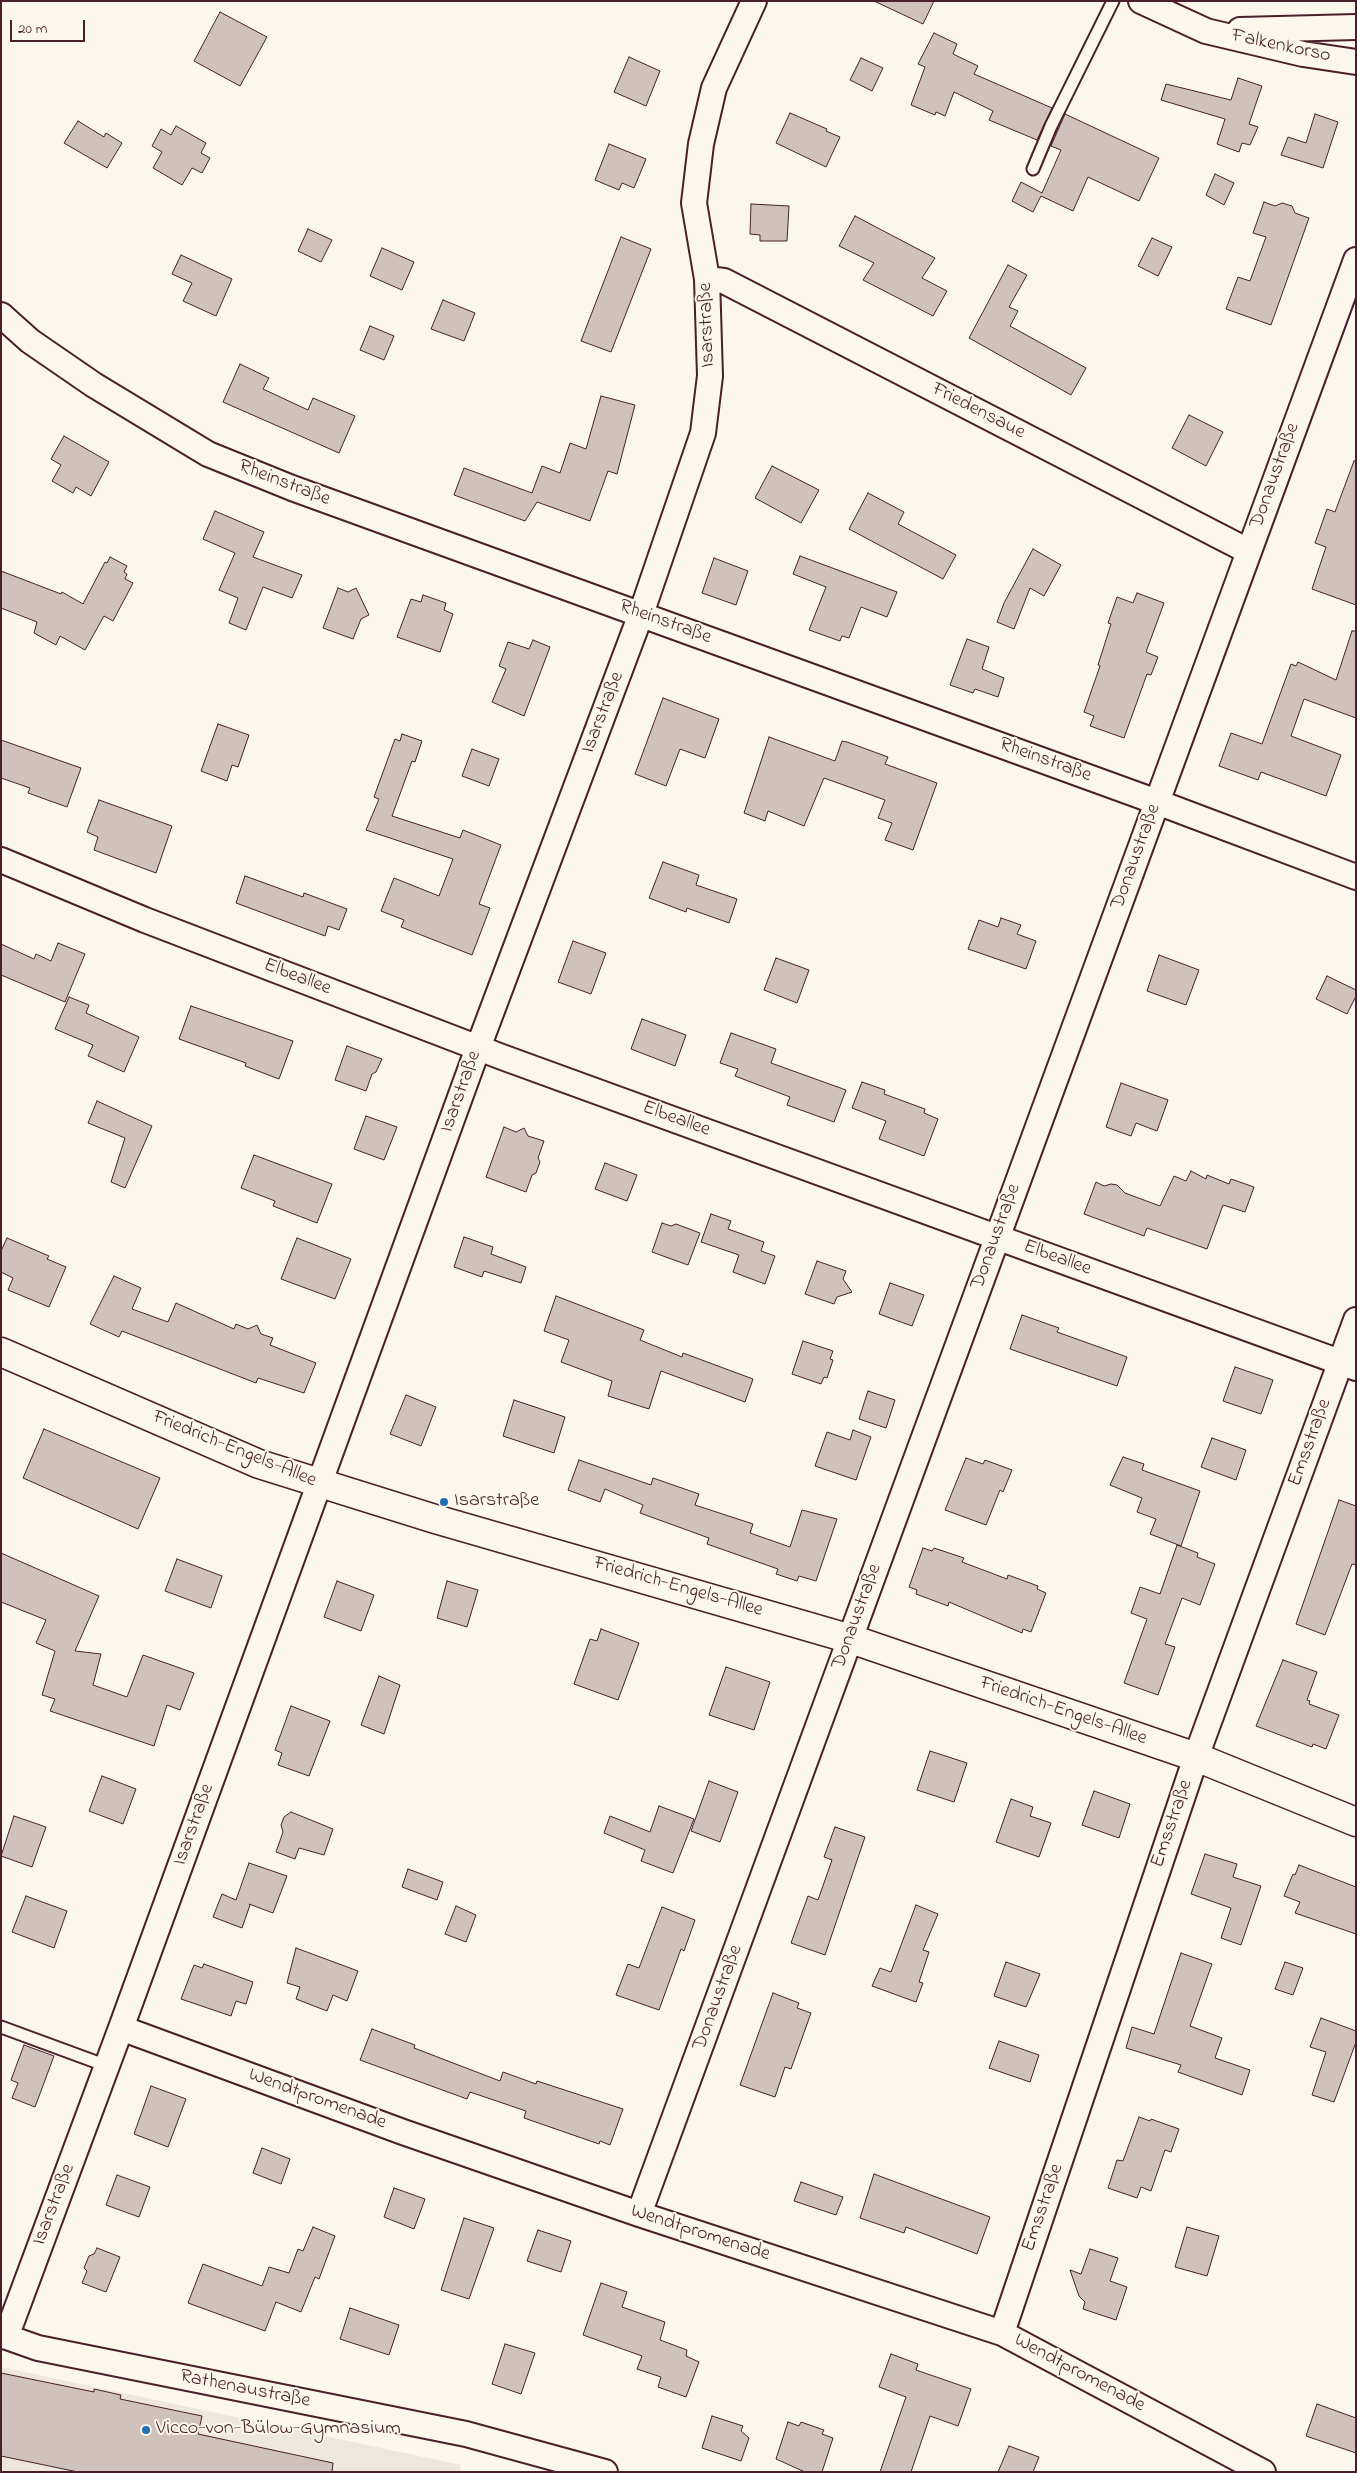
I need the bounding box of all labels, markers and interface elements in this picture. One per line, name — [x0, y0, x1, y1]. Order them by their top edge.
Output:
scale bar — [12, 10, 88, 42]
text: 20 m — [18, 18, 47, 40]
street label: Falkenkorso — [1229, 25, 1333, 69]
street label: Isarstraße — [695, 282, 721, 368]
street label: Friedensaue — [927, 378, 1029, 446]
street label: Donaustraße — [1246, 420, 1306, 532]
street label: Rheinstraße — [235, 456, 333, 512]
street label: Rheinstraße — [616, 595, 714, 651]
street label: Isarstraße — [578, 669, 630, 757]
street label: Rheinstraße — [996, 733, 1094, 789]
street label: Donaustraße — [1107, 801, 1167, 913]
street label: Elbeallee — [260, 954, 334, 1002]
street label: Isarstraße — [436, 1048, 488, 1136]
street label: Elbeallee — [639, 1097, 713, 1143]
street label: Donaustraße — [967, 1181, 1027, 1293]
street label: Elbeallee — [1020, 1236, 1094, 1282]
street label: Emsstraße — [1284, 1396, 1338, 1490]
street label: Friedrich-Engels-Allee — [148, 1406, 320, 1494]
place label: Isarstraße — [454, 1490, 539, 1514]
marker: Isarstraße — [438, 1496, 450, 1508]
street label: Friedrich-Engels-Allee — [591, 1552, 765, 1624]
street label: Donaustraße — [828, 1561, 888, 1673]
street label: Friedrich-Engels-Allee — [976, 1672, 1150, 1752]
street label: Emsstraße — [1147, 1777, 1199, 1871]
street label: Isarstraße — [169, 1781, 221, 1869]
street label: Donaustraße — [689, 1942, 749, 2054]
street label: Wendtpromenade — [245, 2064, 389, 2136]
street label: Isarstraße — [29, 2161, 81, 2249]
street label: Emsstraße — [1018, 2161, 1070, 2255]
street label: Wendtpromenade — [627, 2200, 773, 2268]
street label: Wendtpromenade — [1009, 2329, 1149, 2419]
street label: Rathenaustraße — [178, 2366, 312, 2414]
place label: Vicco-von-Bülow-Gymnasium — [156, 2418, 401, 2442]
marker: Vicco-von-Bülow-Gymnasium — [140, 2424, 152, 2436]

